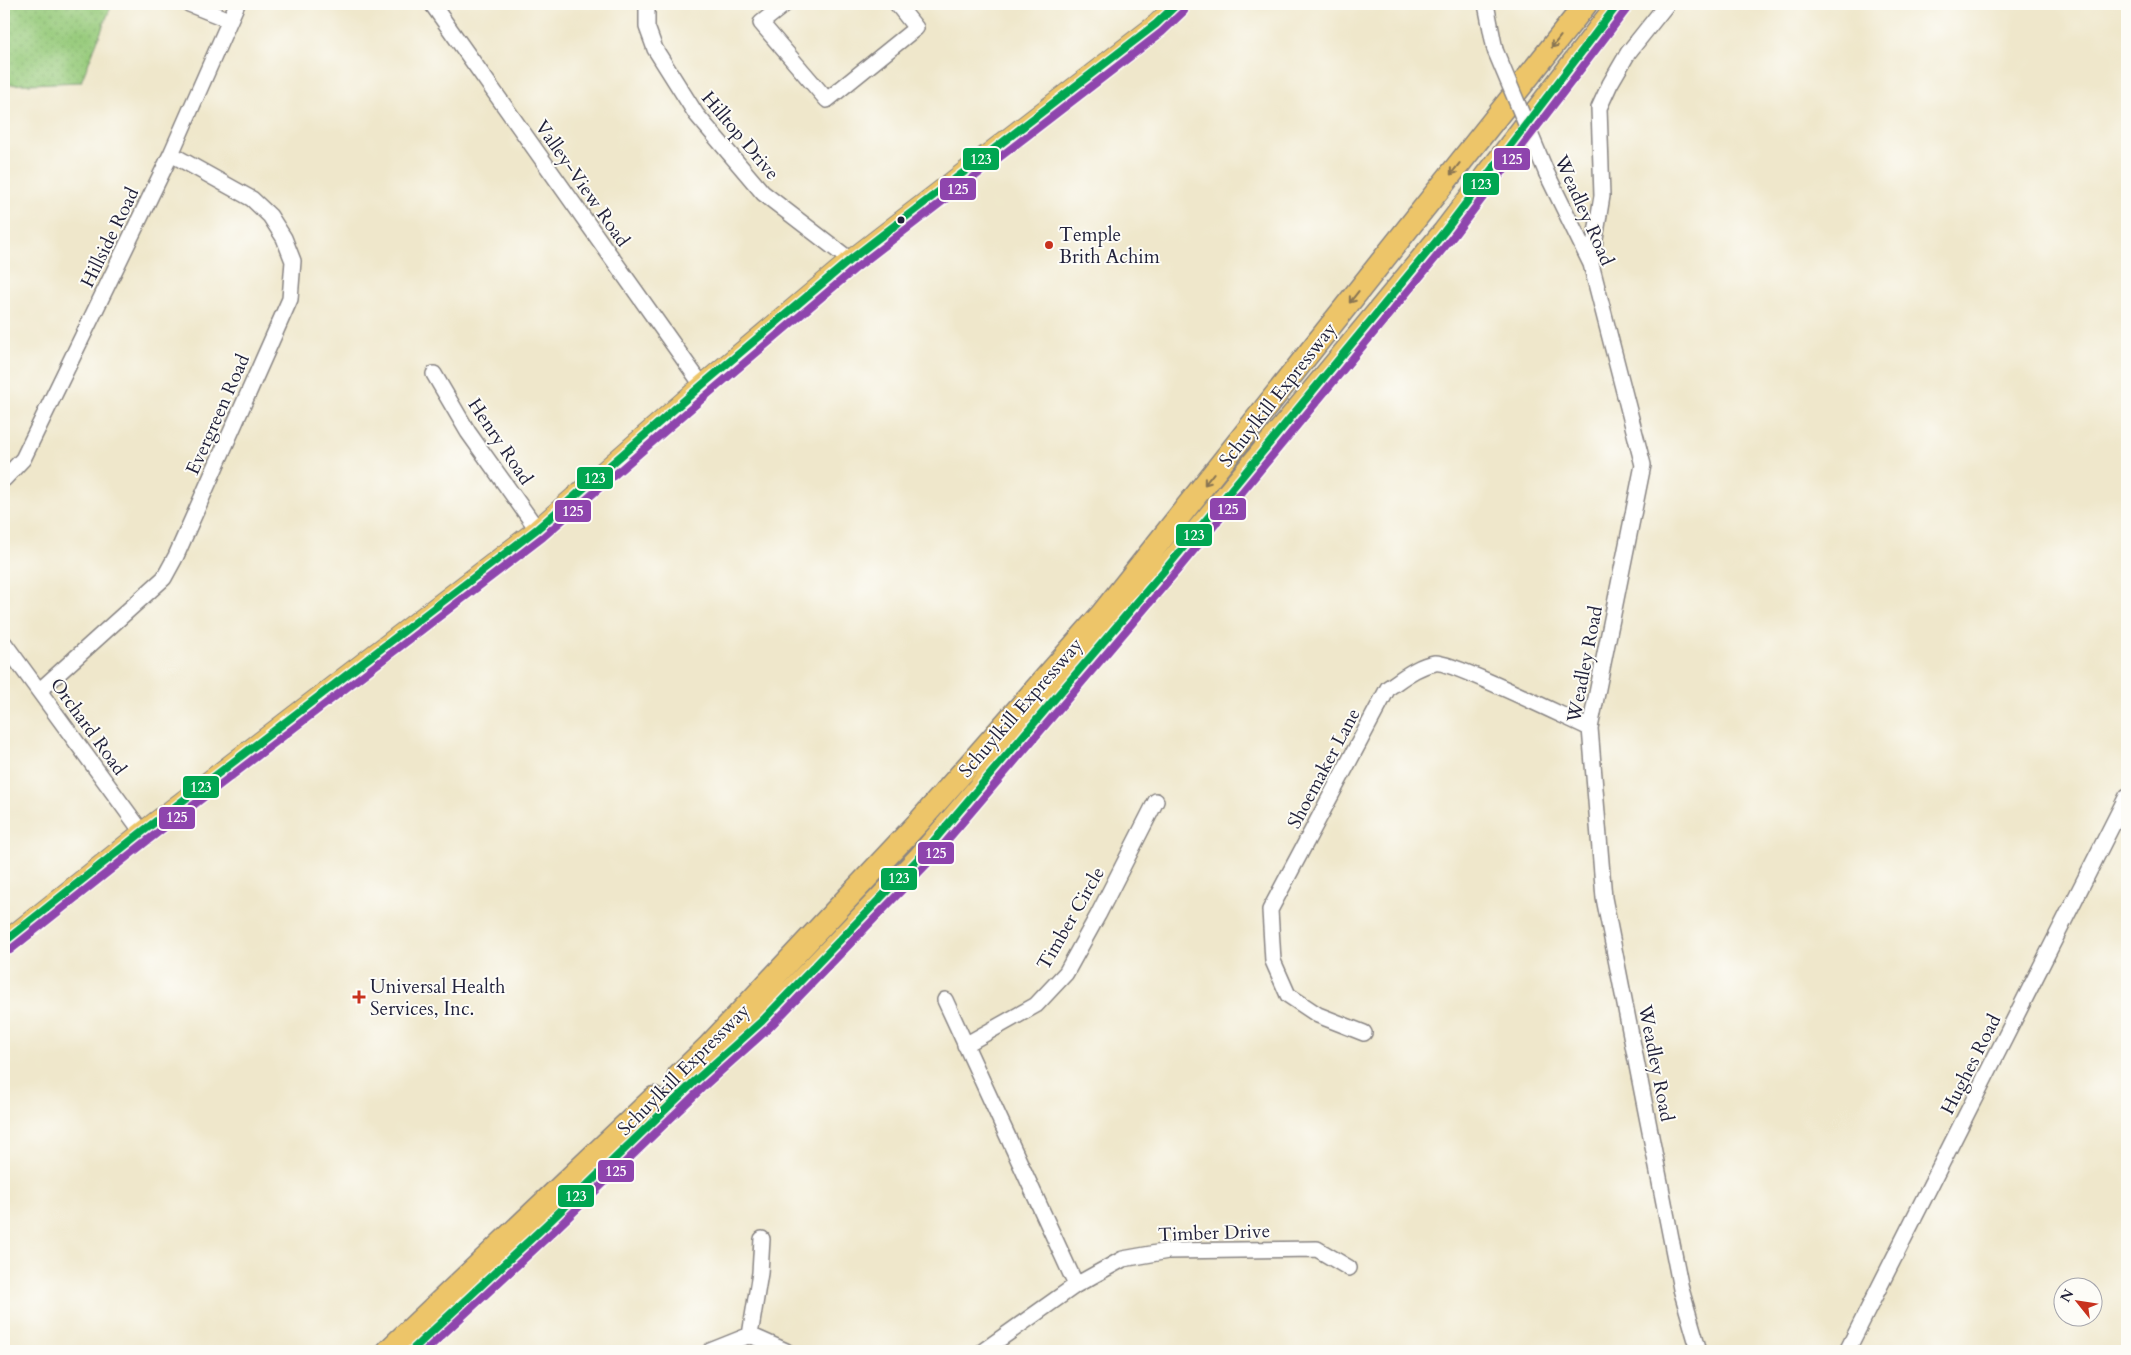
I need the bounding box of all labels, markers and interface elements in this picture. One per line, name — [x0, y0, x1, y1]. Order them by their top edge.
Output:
one-way arrow — [1550, 35, 1561, 48]
street label: Hilltop Drive — [695, 86, 785, 185]
street label: Valley-View Road — [529, 115, 636, 252]
line badge: 123 — [962, 147, 1000, 171]
line badge: 125 — [1493, 147, 1531, 171]
text: 123 — [970, 150, 992, 169]
text: 125 — [1501, 150, 1523, 169]
street label: Weadley Road — [1548, 150, 1620, 270]
one-way arrow — [1449, 163, 1460, 176]
line badge: 123 — [1462, 172, 1500, 196]
text: 123 — [1470, 175, 1492, 194]
line badge: 125 — [939, 177, 977, 201]
text: 125 — [947, 180, 969, 199]
street label: Hillside Road — [74, 183, 145, 292]
unlabelled marker — [896, 215, 906, 225]
place label: Temple Brith Achim — [1059, 222, 1161, 270]
marker: Temple Brith Achim — [1043, 239, 1055, 251]
one-way arrow — [1348, 290, 1359, 303]
street label: Schuylkill Expressway — [1213, 317, 1343, 472]
street label: Evergreen Road — [180, 350, 256, 479]
street label: Henry Road — [462, 393, 539, 490]
line badge: 123 — [576, 466, 614, 490]
text: 123 — [584, 469, 606, 488]
one-way arrow — [1204, 472, 1215, 485]
line badge: 125 — [1209, 497, 1247, 521]
line badge: 125 — [554, 499, 592, 523]
text: 125 — [1217, 500, 1239, 519]
text: 125 — [562, 502, 584, 521]
line badge: 123 — [1175, 523, 1213, 547]
text: 123 — [1183, 526, 1205, 545]
street label: Weadley Road — [1561, 604, 1609, 726]
street label: Schuylkill Expressway — [953, 632, 1089, 783]
street label: Orchard Road — [44, 673, 132, 781]
street label: Shoemaker Lane — [1281, 704, 1367, 833]
line badge: 123 — [182, 775, 220, 799]
text: 123 — [190, 778, 212, 797]
line badge: 125 — [158, 806, 196, 830]
text: 125 — [166, 808, 188, 827]
line badge: 125 — [917, 841, 955, 865]
text: 125 — [925, 844, 947, 863]
street label: Timber Circle — [1031, 862, 1111, 975]
line badge: 123 — [880, 867, 918, 891]
text: 123 — [888, 869, 910, 888]
place label: Universal Health Services, Inc. — [370, 974, 506, 1022]
marker: Universal Health Services, Inc. — [352, 990, 366, 1004]
street label: Schuylkill Expressway — [612, 998, 756, 1142]
street label: Weadley Road — [1632, 1002, 1680, 1124]
street label: Hughes Road — [1935, 1010, 2007, 1119]
line badge: 125 — [597, 1159, 635, 1183]
text: 125 — [605, 1162, 627, 1181]
line badge: 123 — [557, 1184, 595, 1208]
text: 123 — [565, 1187, 587, 1206]
street label: Timber Drive — [1158, 1218, 1271, 1248]
north arrow — [2054, 1278, 2104, 1328]
text: N — [2056, 1286, 2078, 1306]

